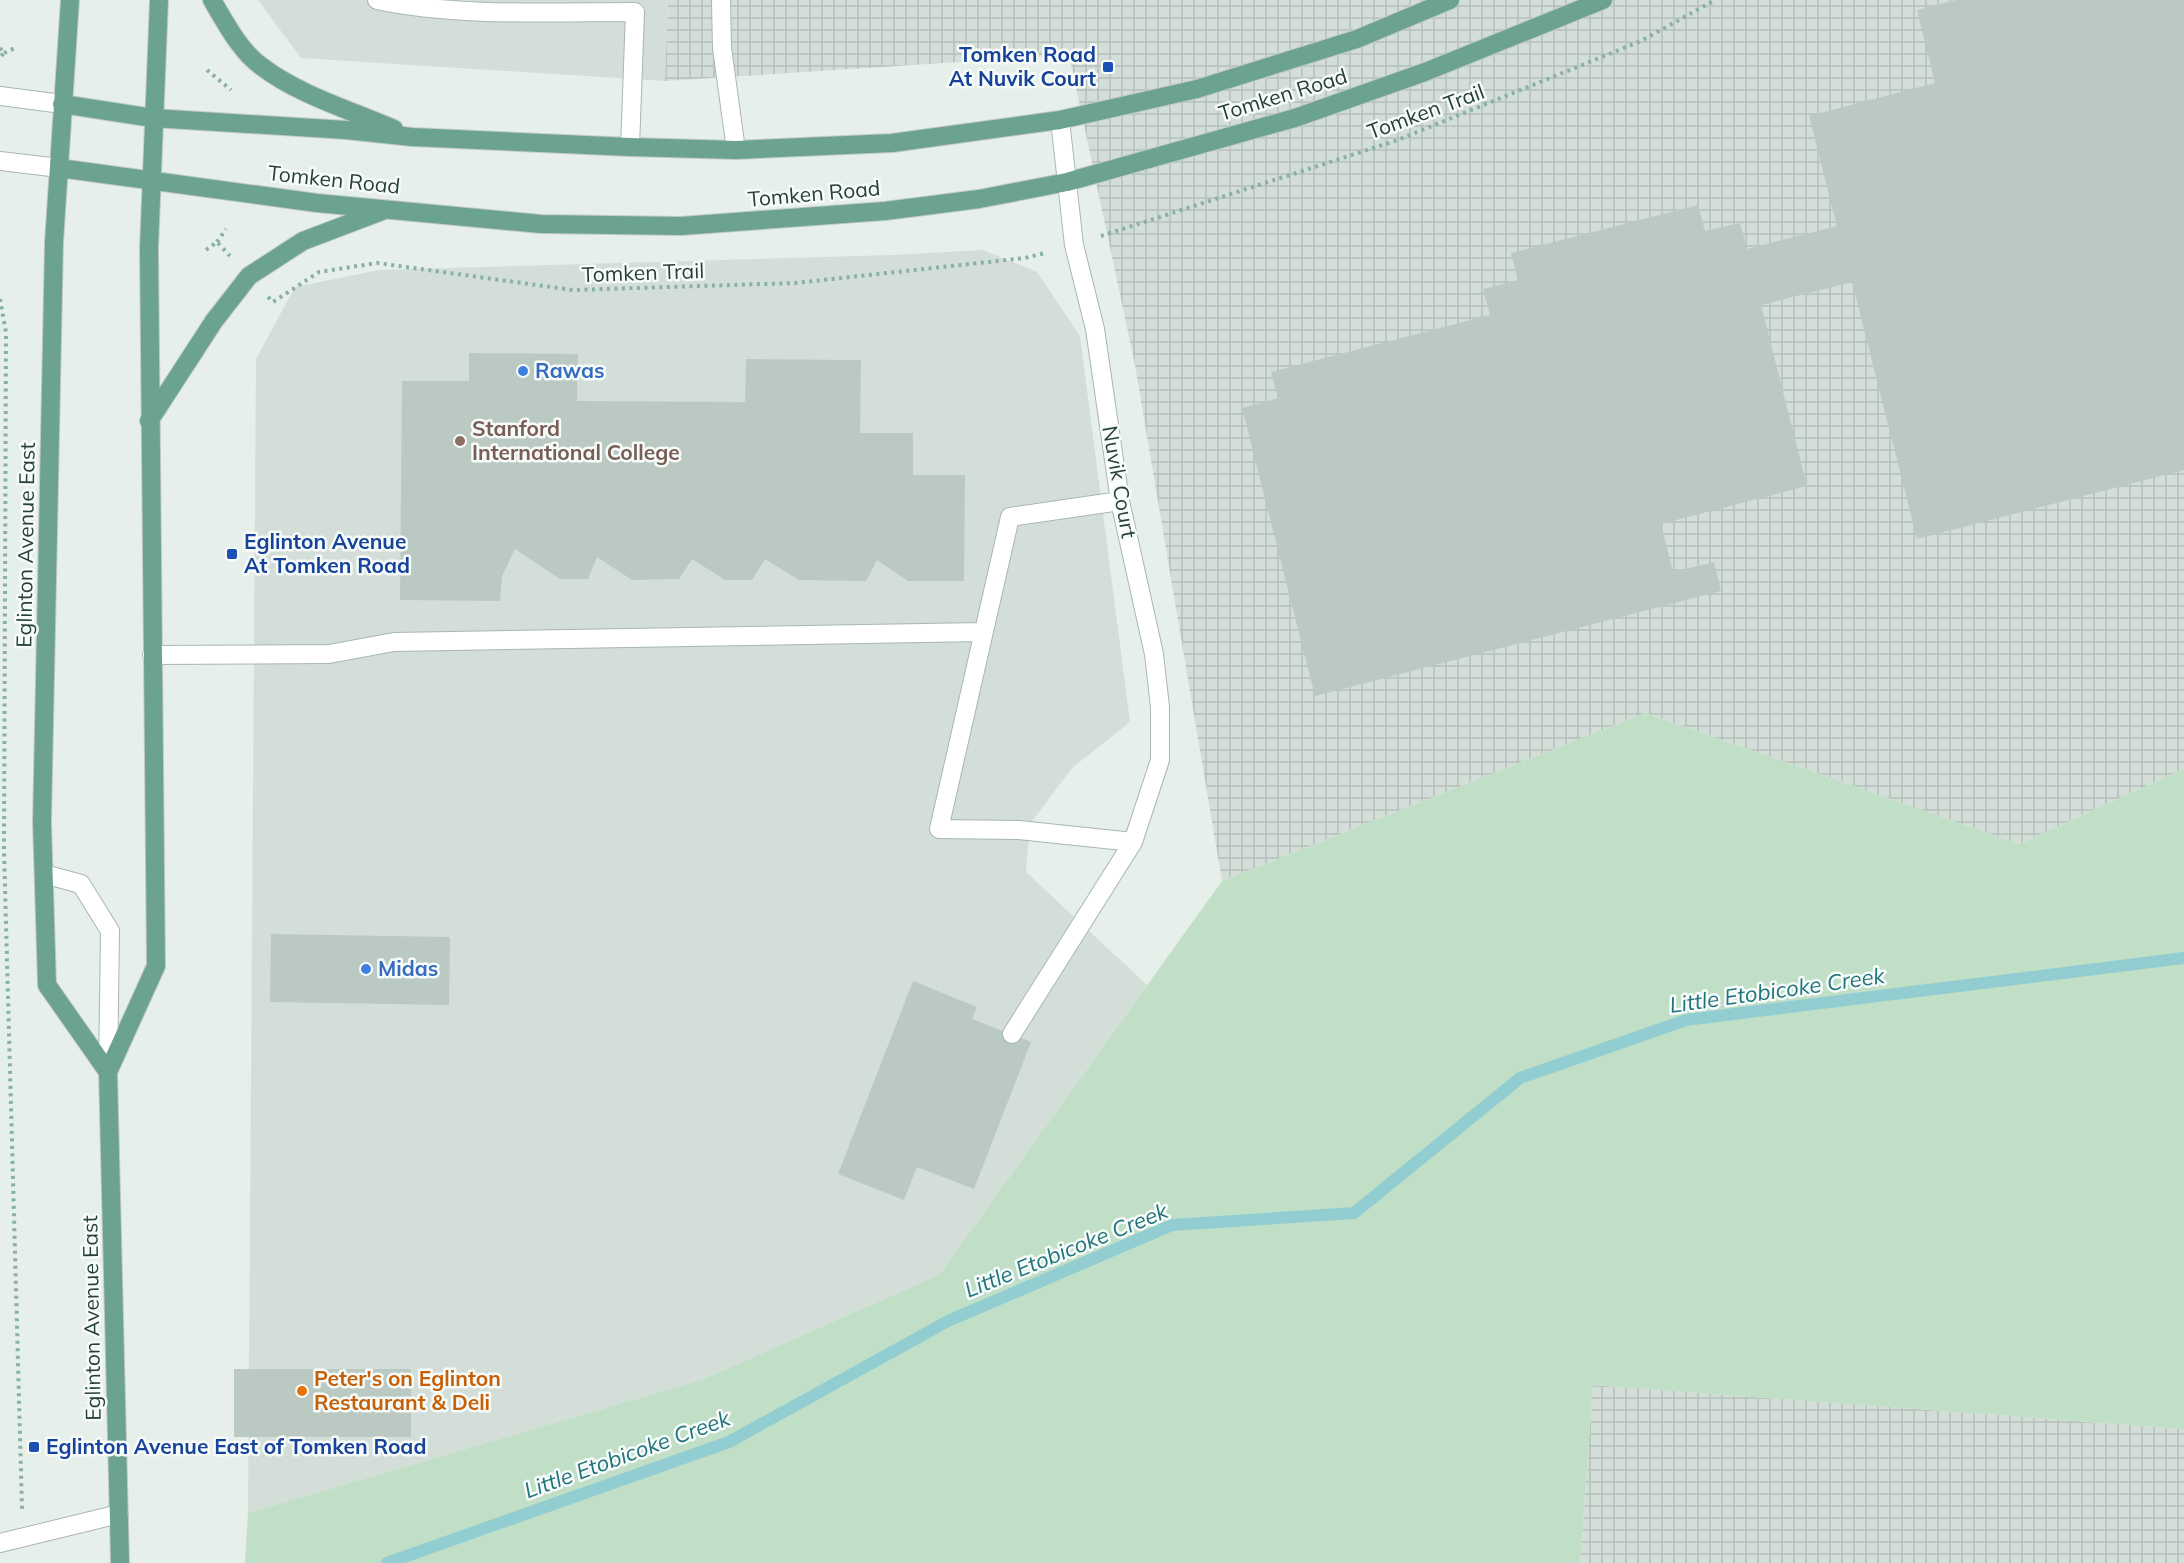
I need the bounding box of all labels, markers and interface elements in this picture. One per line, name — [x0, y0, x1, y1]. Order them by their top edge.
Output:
place label: Tomken Road At Nuvik Court — [949, 41, 1096, 91]
marker: Tomken Road At Nuvik Court — [1101, 60, 1115, 74]
street label: Tomken Road — [1215, 62, 1350, 126]
street label: Tomken Trail — [1364, 78, 1488, 144]
street label: Tomken Road — [267, 159, 401, 199]
street label: Tomken Road — [747, 174, 881, 212]
street label: Tomken Trail — [581, 257, 705, 287]
place label: Rawas — [535, 357, 604, 383]
marker: Rawas — [516, 364, 530, 378]
place label: Stanford International College — [472, 415, 680, 465]
street label: Nuvik Court — [1097, 424, 1143, 540]
marker: Stanford International College — [453, 434, 467, 448]
street label: Eglinton Avenue East — [10, 442, 40, 648]
place label: Eglinton Avenue At Tomken Road — [244, 528, 410, 578]
marker: Eglinton Avenue At Tomken Road — [225, 547, 239, 561]
place label: Midas — [378, 955, 438, 981]
water label: Little Etobicoke Creek — [1668, 961, 1887, 1019]
marker: Midas — [359, 962, 373, 976]
water label: Little Etobicoke Creek — [960, 1196, 1172, 1304]
street label: Eglinton Avenue East — [76, 1215, 106, 1421]
place label: Peter's on Eglinton Restaurant & Deli — [314, 1365, 501, 1415]
marker: Peter's on Eglinton Restaurant & Deli — [295, 1384, 309, 1398]
water label: Little Etobicoke Creek — [520, 1404, 734, 1504]
place label: Eglinton Avenue East of Tomken Road — [46, 1433, 426, 1459]
marker: Eglinton Avenue East of Tomken Road — [27, 1440, 41, 1454]

